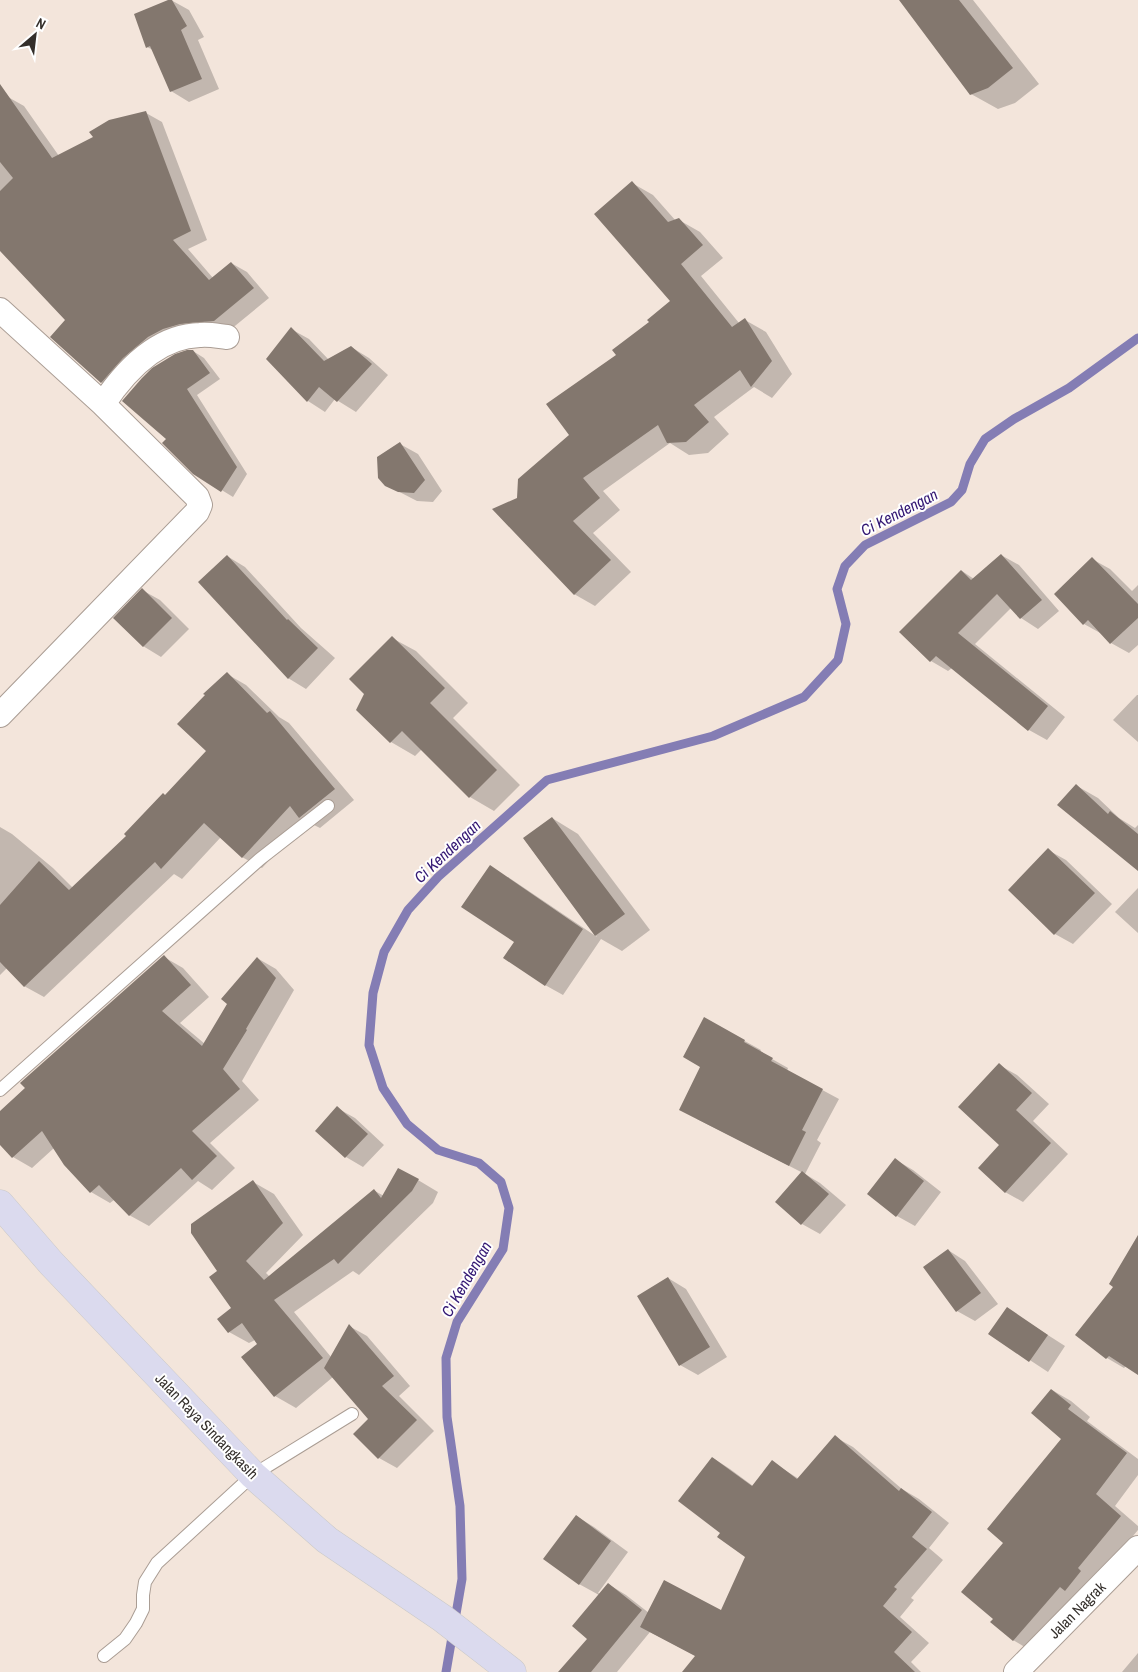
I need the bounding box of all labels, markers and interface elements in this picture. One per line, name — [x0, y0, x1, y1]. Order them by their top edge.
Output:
north arrow — [10, 10, 60, 60]
text: N — [33, 14, 49, 33]
water label: Ci Kendengan — [857, 483, 941, 541]
water label: Ci Kendengan — [409, 814, 485, 888]
water label: Ci Kendengan — [436, 1237, 496, 1321]
street label: Jalan Raya Sindangkasih — [151, 1368, 263, 1484]
street label: Jalan Nagrak — [1044, 1576, 1111, 1643]

